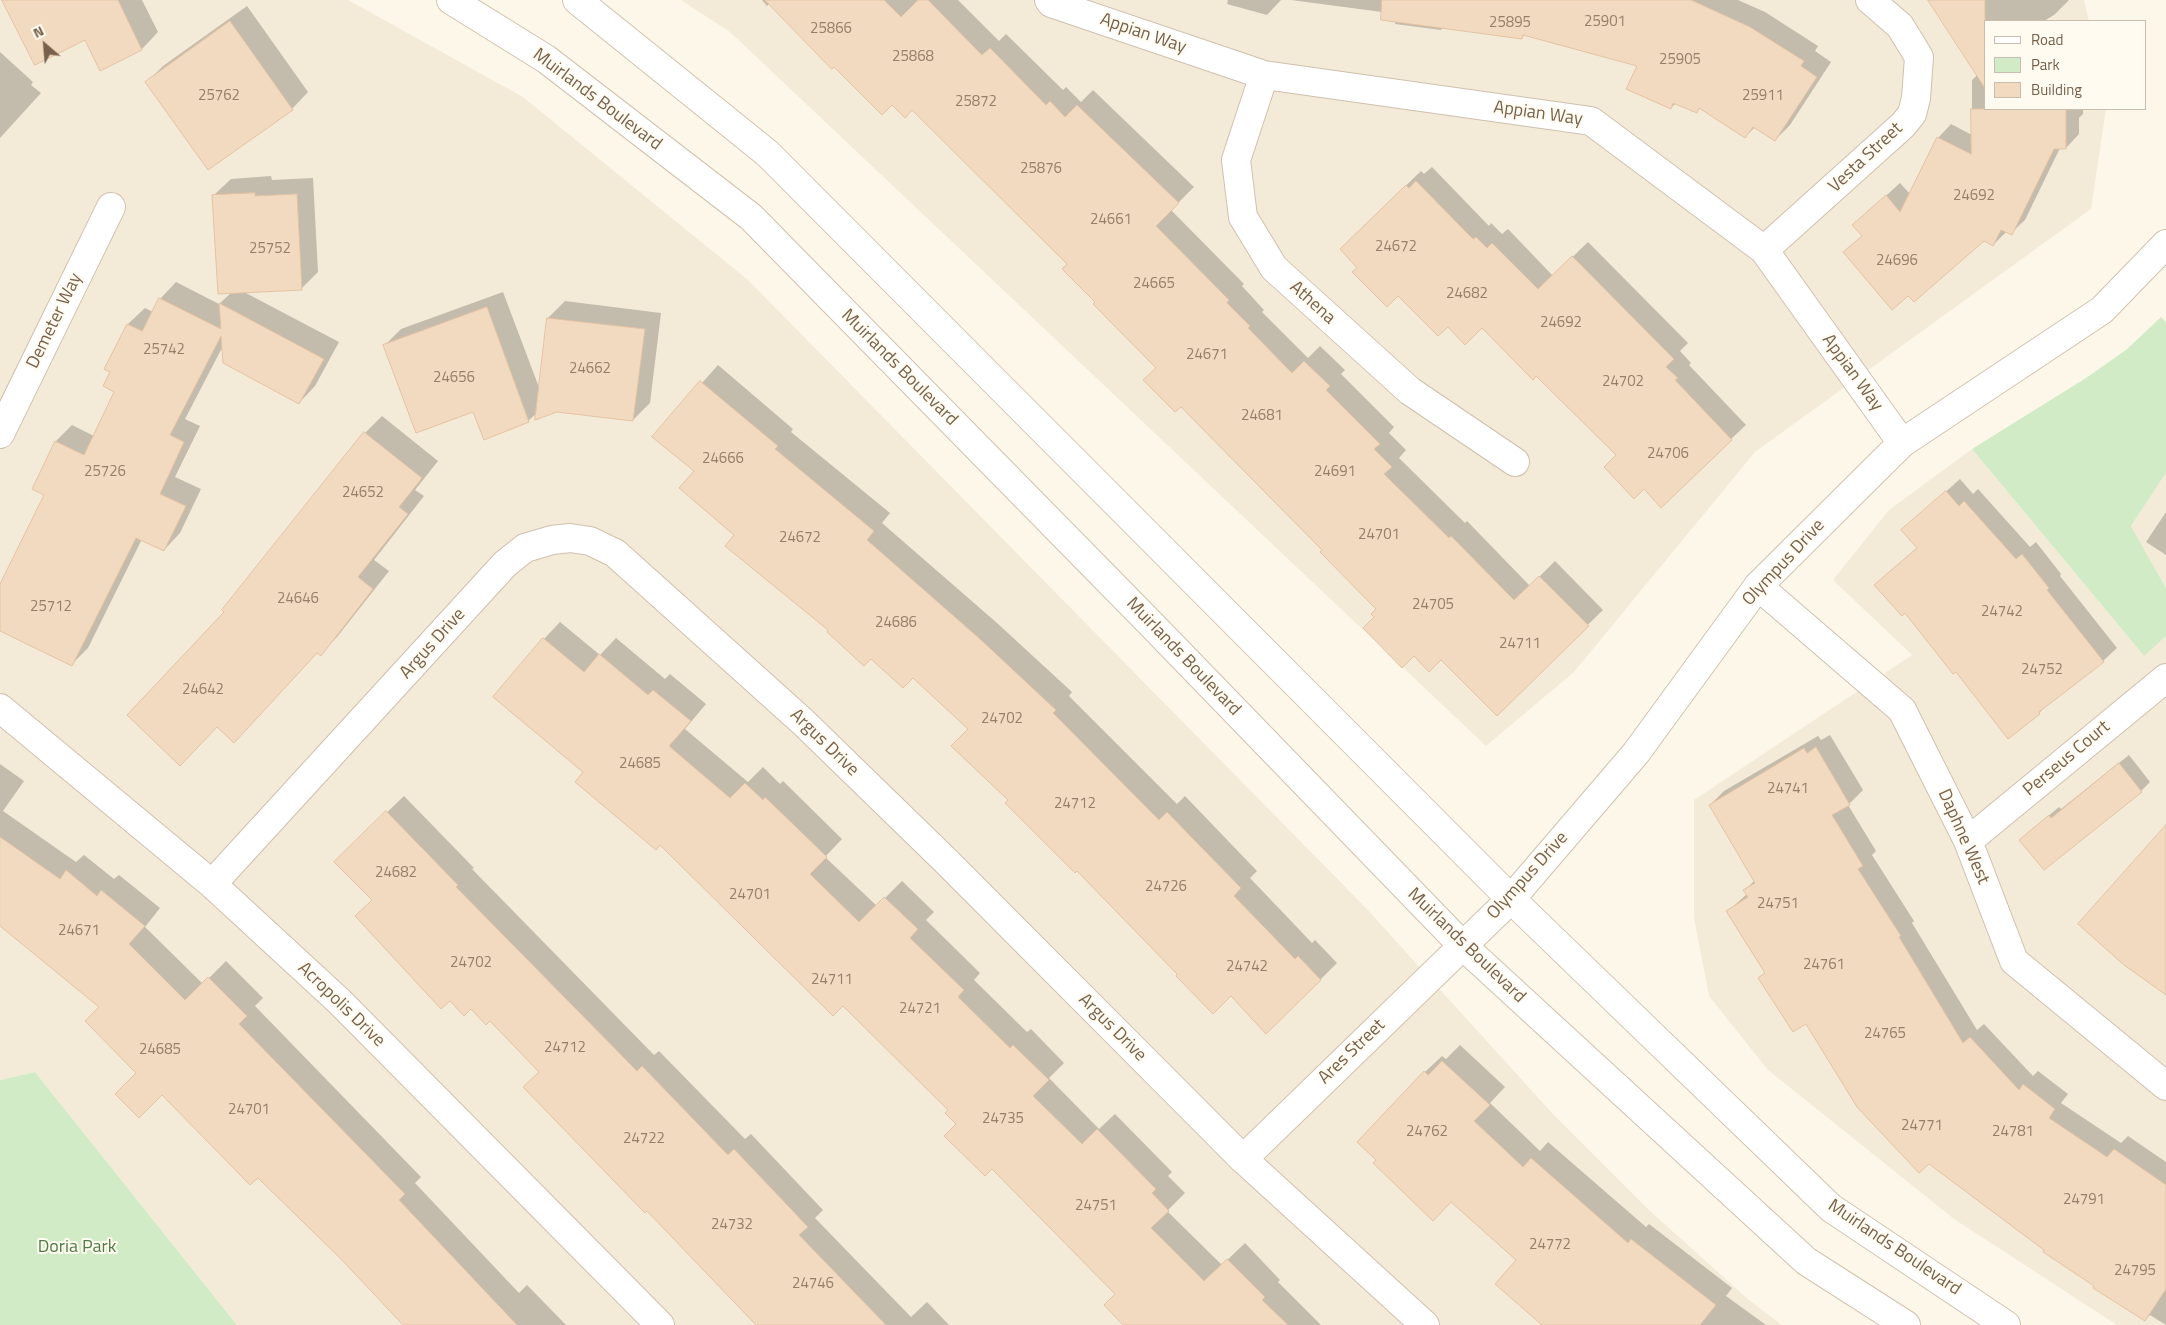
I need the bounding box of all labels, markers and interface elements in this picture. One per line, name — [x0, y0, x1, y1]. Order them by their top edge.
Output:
street label: Appian Way — [1097, 9, 1189, 59]
house number: 25901 — [1584, 13, 1626, 31]
house number: 25895 — [1489, 14, 1531, 32]
north arrow — [20, 20, 70, 70]
text: N — [29, 20, 47, 43]
house number: 25866 — [810, 20, 852, 38]
legend — [1984, 20, 2146, 110]
text: Road — [2031, 28, 2063, 51]
street label: Muirlands Boulevard — [528, 44, 666, 156]
house number: 25868 — [892, 48, 934, 66]
house number: 25905 — [1659, 51, 1701, 69]
text: Park — [2031, 53, 2060, 76]
text: Building — [2031, 78, 2082, 101]
house number: 25762 — [198, 87, 240, 105]
house number: 25911 — [1742, 87, 1784, 105]
house number: 25872 — [955, 93, 997, 111]
street label: Appian Way — [1492, 97, 1584, 131]
street label: Vesta Street — [1825, 118, 1907, 198]
house number: 25876 — [1020, 160, 1062, 178]
house number: 24692 — [1953, 187, 1995, 205]
house number: 24661 — [1090, 211, 1132, 229]
house number: 24672 — [1375, 238, 1417, 256]
house number: 25752 — [249, 240, 291, 258]
house number: 24696 — [1876, 252, 1918, 270]
street label: Demeter Way — [23, 270, 87, 372]
house number: 24665 — [1133, 275, 1175, 293]
street label: Athena — [1285, 277, 1339, 329]
house number: 24682 — [1446, 285, 1488, 303]
street label: Muirlands Boulevard — [836, 305, 962, 431]
house number: 24692 — [1540, 314, 1582, 332]
street label: Appian Way — [1817, 330, 1887, 416]
house number: 25742 — [143, 341, 185, 359]
house number: 24671 — [1186, 346, 1228, 364]
house number: 24662 — [569, 360, 611, 378]
house number: 24656 — [433, 369, 475, 387]
house number: 24702 — [1602, 373, 1644, 391]
house number: 24681 — [1241, 407, 1283, 425]
house number: 24706 — [1647, 445, 1689, 463]
house number: 24666 — [702, 450, 744, 468]
house number: 25726 — [84, 463, 126, 481]
house number: 24691 — [1314, 463, 1356, 481]
house number: 24652 — [342, 484, 384, 502]
street label: Olympus Drive — [1738, 515, 1830, 611]
house number: 24701 — [1358, 526, 1400, 544]
house number: 24672 — [779, 529, 821, 547]
house number: 24646 — [277, 590, 319, 608]
street label: Muirlands Boulevard — [1121, 593, 1245, 721]
house number: 24705 — [1412, 596, 1454, 614]
house number: 25712 — [30, 598, 72, 616]
house number: 24742 — [1981, 603, 2023, 621]
street label: Argus Drive — [396, 604, 470, 684]
house number: 24686 — [875, 614, 917, 632]
house number: 24711 — [1499, 635, 1541, 653]
house number: 24752 — [2021, 661, 2063, 679]
house number: 24642 — [182, 681, 224, 699]
street label: Argus Drive — [785, 705, 863, 781]
house number: 24702 — [981, 710, 1023, 728]
street label: Perseus Court — [2019, 717, 2115, 801]
house number: 24685 — [619, 755, 661, 773]
house number: 24741 — [1767, 780, 1809, 798]
street label: Daphne West — [1932, 786, 1994, 888]
house number: 24712 — [1054, 795, 1096, 813]
street label: Olympus Drive — [1483, 828, 1573, 924]
house number: 24682 — [375, 864, 417, 882]
house number: 24726 — [1145, 878, 1187, 896]
street label: Muirlands Boulevard — [1402, 884, 1530, 1008]
house number: 24701 — [729, 886, 771, 904]
house number: 24751 — [1757, 895, 1799, 913]
house number: 24671 — [58, 922, 100, 940]
house number: 24702 — [450, 954, 492, 972]
house number: 24761 — [1803, 956, 1845, 974]
street label: Acropolis Drive — [293, 958, 389, 1052]
house number: 24742 — [1226, 958, 1268, 976]
house number: 24711 — [811, 971, 853, 989]
street label: Argus Drive — [1073, 989, 1151, 1067]
house number: 24721 — [899, 1000, 941, 1018]
street label: Ares Street — [1314, 1015, 1390, 1089]
house number: 24765 — [1864, 1025, 1906, 1043]
house number: 24712 — [544, 1039, 586, 1057]
house number: 24685 — [139, 1041, 181, 1059]
house number: 24701 — [228, 1101, 270, 1119]
house number: 24735 — [982, 1110, 1024, 1128]
house number: 24771 — [1901, 1117, 1943, 1135]
house number: 24762 — [1406, 1123, 1448, 1141]
house number: 24781 — [1992, 1123, 2034, 1141]
house number: 24722 — [623, 1130, 665, 1148]
house number: 24791 — [2063, 1191, 2105, 1209]
street label: Muirlands Boulevard — [1823, 1195, 1965, 1301]
house number: 24751 — [1075, 1197, 1117, 1215]
house number: 24732 — [711, 1216, 753, 1234]
house number: 24772 — [1529, 1236, 1571, 1254]
park label: Doria Park — [38, 1237, 116, 1259]
house number: 24795 — [2114, 1262, 2156, 1280]
house number: 24746 — [792, 1275, 834, 1293]

